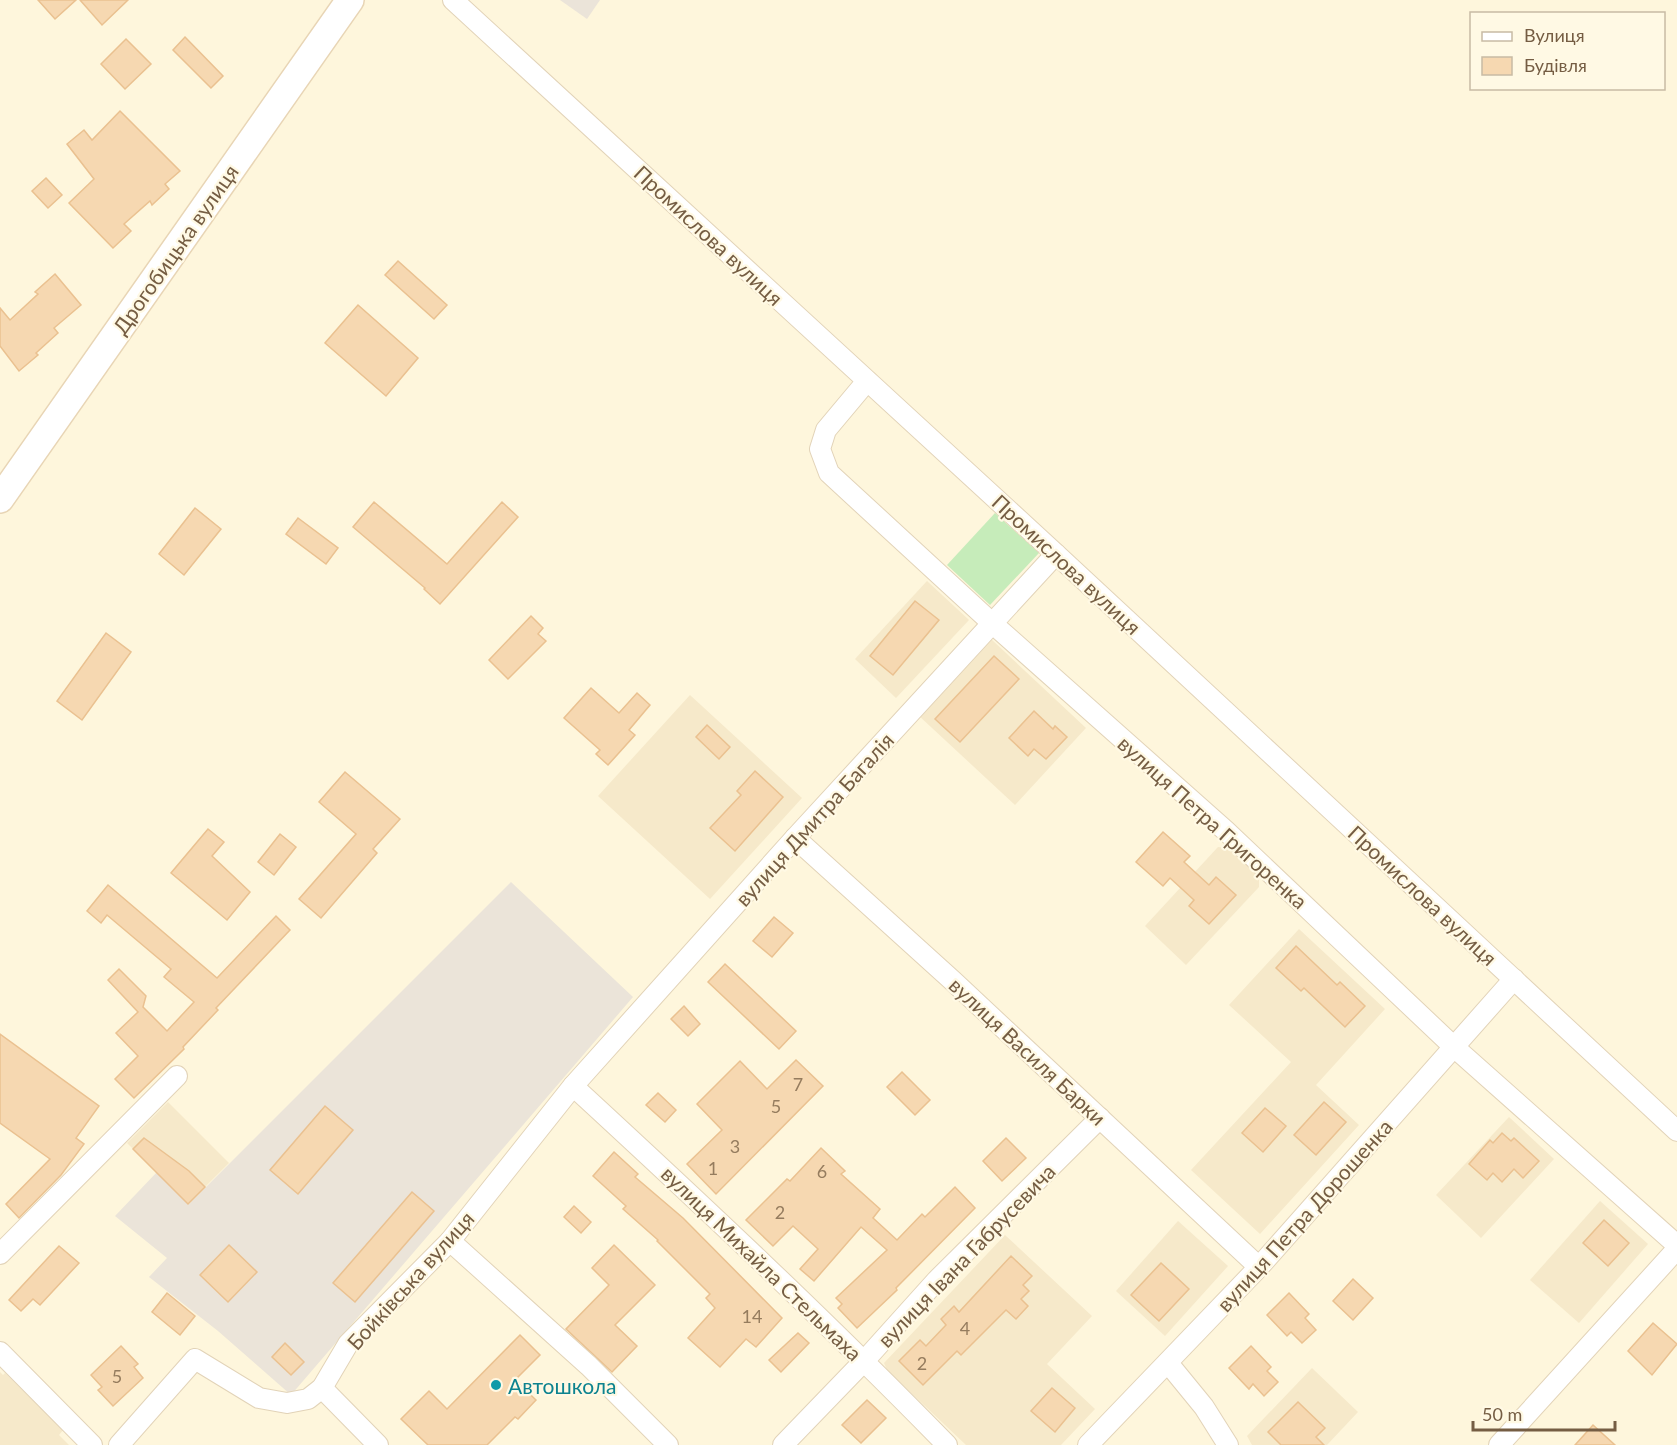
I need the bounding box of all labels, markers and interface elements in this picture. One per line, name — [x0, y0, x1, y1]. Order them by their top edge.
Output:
legend — [1470, 12, 1665, 90]
text: Вулиця — [1524, 24, 1585, 46]
text: Будівля — [1524, 54, 1587, 76]
street label: Дрогобицька вулиця — [107, 159, 243, 339]
street label: Промислова вулиця — [630, 160, 788, 310]
street label: Промислова вулиця — [988, 489, 1146, 639]
street label: вулиця Дмитра Багалія — [730, 727, 898, 911]
street label: вулиця Петра Григоренка — [1113, 730, 1313, 914]
street label: Промислова вулиця — [1344, 820, 1502, 970]
street label: вулиця Василя Барки — [945, 972, 1111, 1130]
house number: 7 — [793, 1073, 803, 1095]
house number: 5 — [771, 1095, 781, 1117]
street label: вулиця Петра Дорошенка — [1211, 1114, 1397, 1316]
house number: 3 — [730, 1135, 740, 1157]
house number: 1 — [708, 1157, 718, 1179]
street label: вулиця Івана Габрусевича — [872, 1158, 1060, 1352]
house number: 6 — [817, 1160, 827, 1182]
street label: вулиця Михайла Стельмаха — [657, 1161, 867, 1365]
house number: 2 — [775, 1201, 785, 1223]
street label: Бойківська вулиця — [341, 1206, 479, 1354]
house number: 14 — [742, 1305, 762, 1327]
house number: 4 — [960, 1317, 970, 1339]
house number: 2 — [917, 1352, 927, 1374]
house number: 5 — [112, 1365, 122, 1387]
place label: Автошкола — [508, 1373, 617, 1398]
marker: Автошкола — [489, 1378, 503, 1392]
scale bar — [1473, 1394, 1616, 1432]
text: 50 m — [1482, 1403, 1522, 1425]

